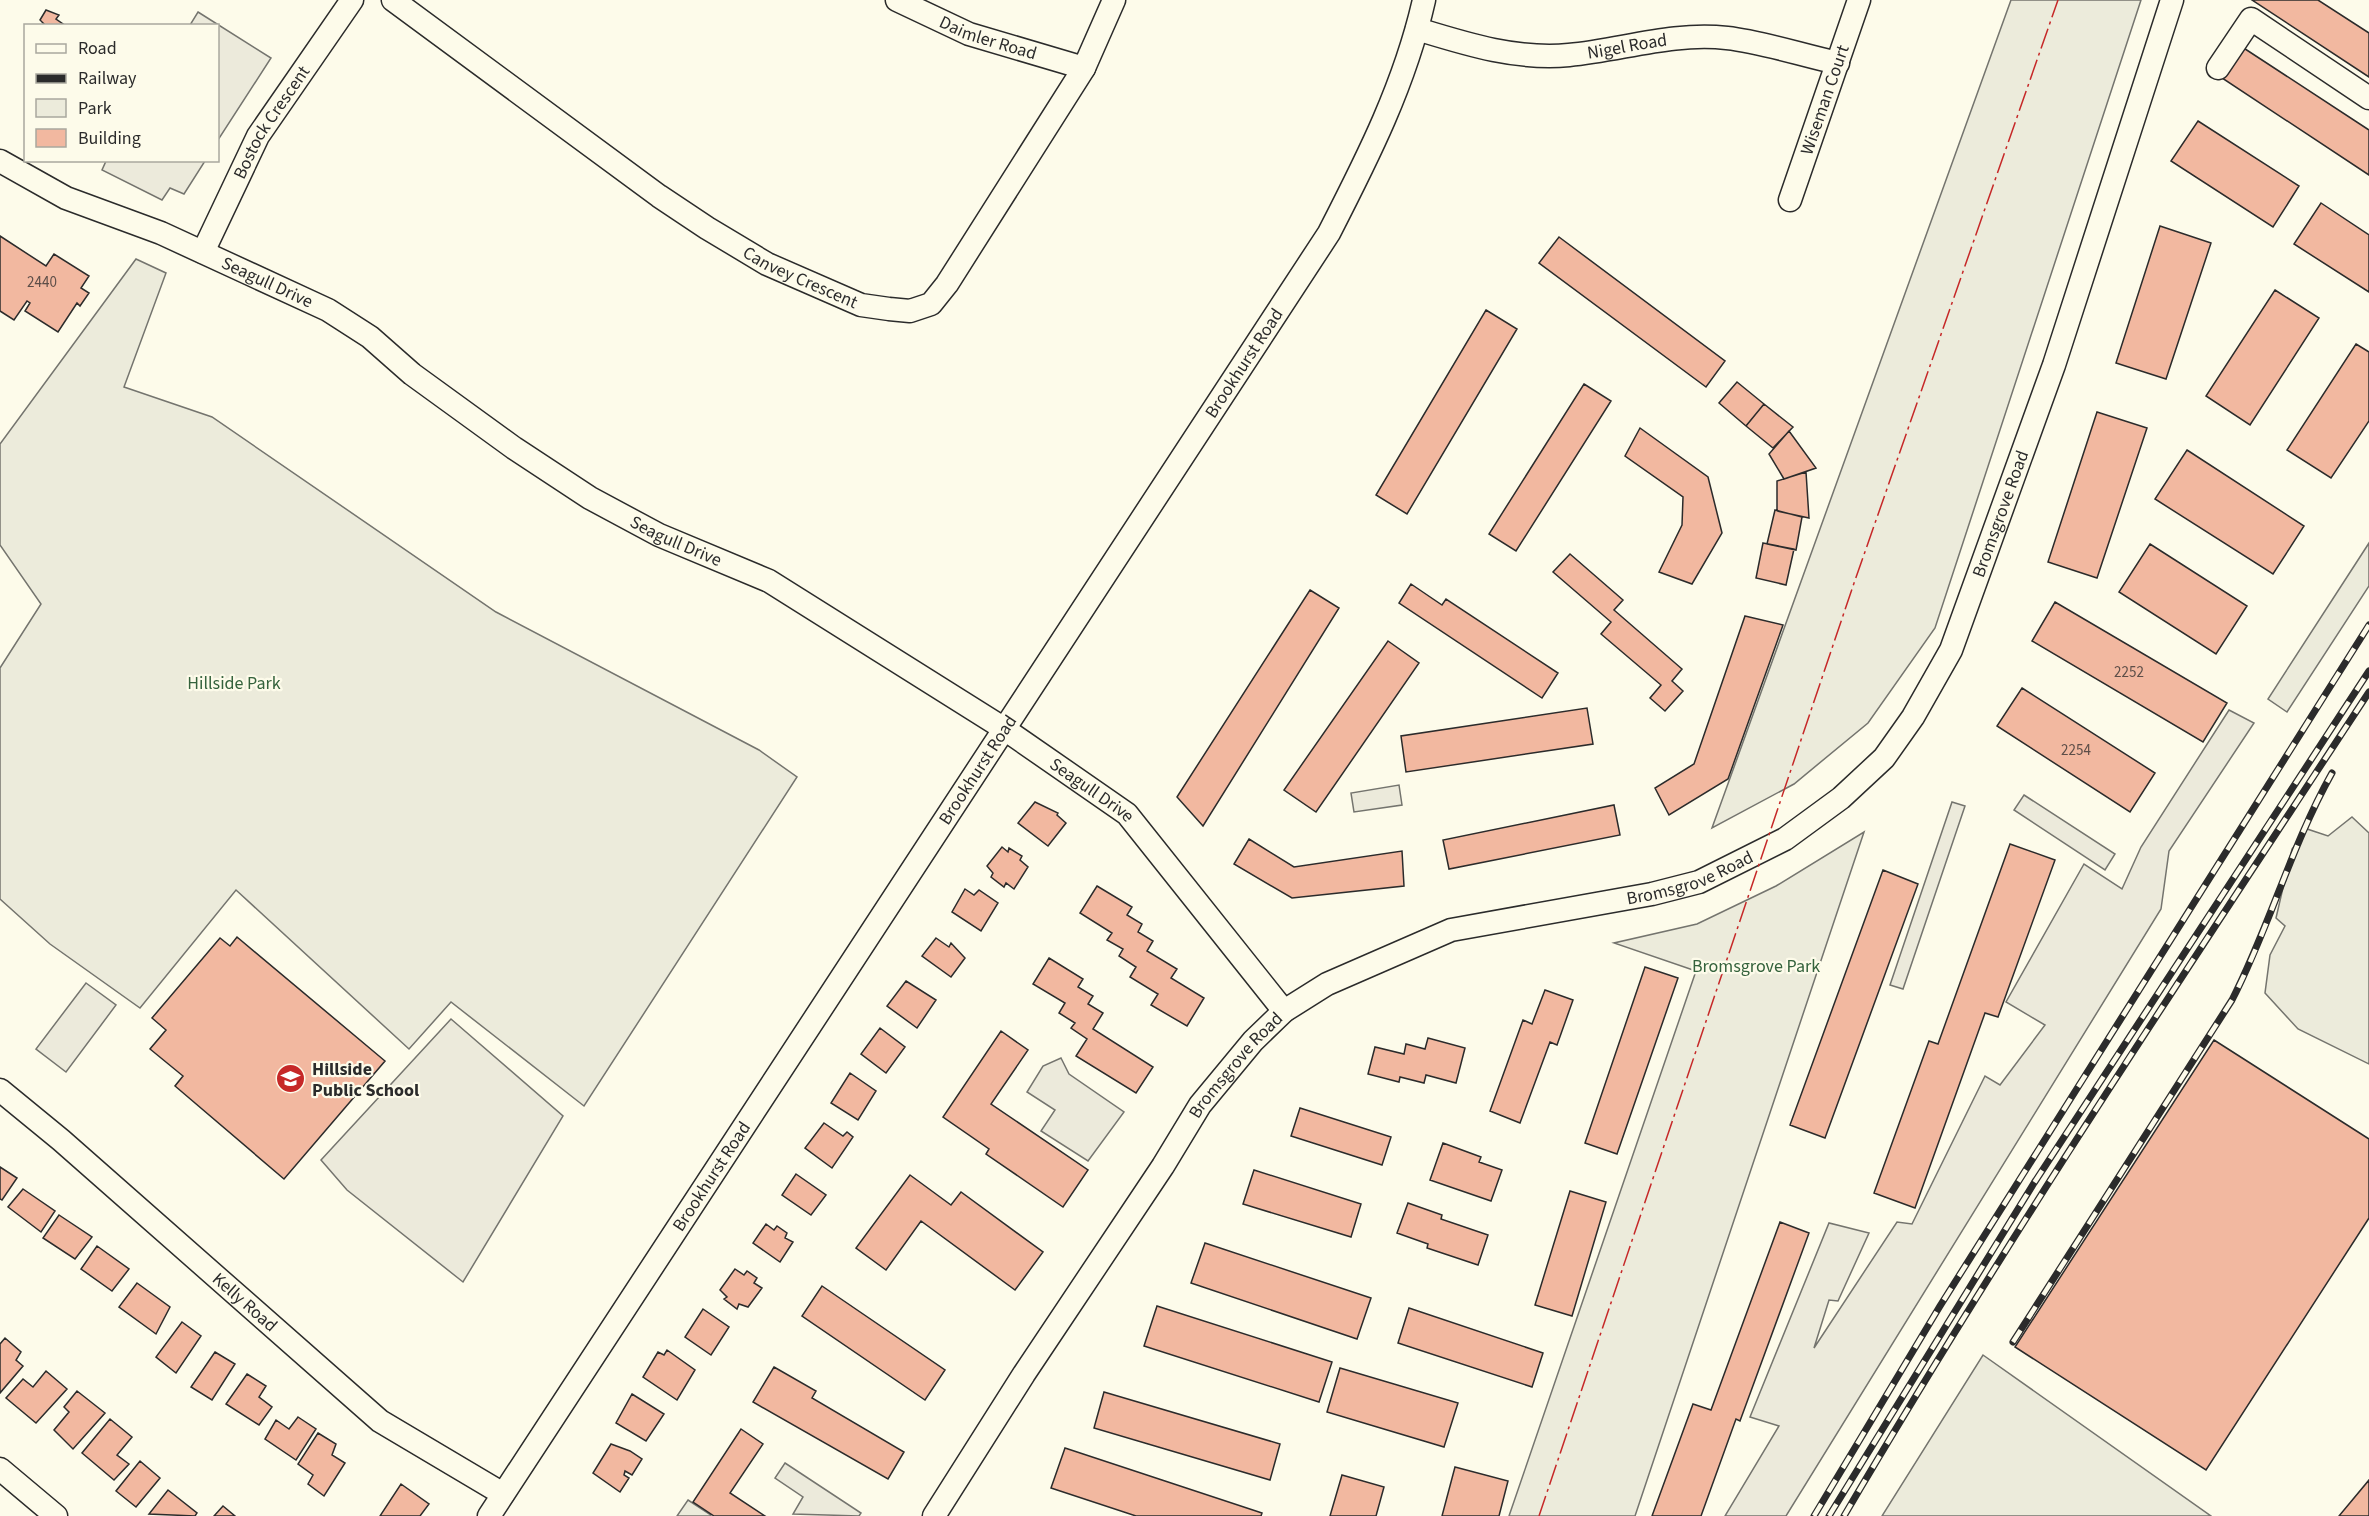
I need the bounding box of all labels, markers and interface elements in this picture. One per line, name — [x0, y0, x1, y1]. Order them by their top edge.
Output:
street label: Daimler Road — [935, 10, 1040, 66]
legend — [24, 24, 219, 162]
street label: Nigel Road — [1585, 28, 1669, 66]
text: Road — [78, 36, 117, 61]
street label: Wiseman Court — [1795, 42, 1856, 158]
street label: Bostock Crescent — [227, 61, 316, 183]
text: Railway — [78, 66, 137, 91]
text: Park — [78, 96, 112, 121]
text: Building — [78, 126, 141, 151]
street label: Canvey Crescent — [738, 240, 862, 315]
street label: Seagull Drive — [217, 251, 317, 314]
house number: 2440 — [27, 272, 57, 293]
street label: Brookhurst Road — [1199, 304, 1289, 423]
street label: Bromsgrove Road — [1966, 447, 2035, 581]
street label: Seagull Drive — [625, 510, 726, 573]
house number: 2252 — [2114, 662, 2144, 683]
park label: Hillside Park — [187, 671, 281, 696]
street label: Brookhurst Road — [933, 710, 1023, 830]
house number: 2254 — [2061, 740, 2091, 761]
street label: Seagull Drive — [1044, 752, 1141, 827]
street label: Bromsgrove Road — [1625, 845, 1758, 911]
park label: Bromsgrove Park — [1692, 954, 1820, 979]
street label: Bromsgrove Road — [1183, 1007, 1289, 1123]
place label: Hillside Public School — [312, 1057, 419, 1103]
school or university icon: Hillside Public School — [275, 1063, 307, 1095]
street label: Brookhurst Road — [667, 1117, 757, 1236]
street label: Kelly Road — [207, 1267, 283, 1338]

